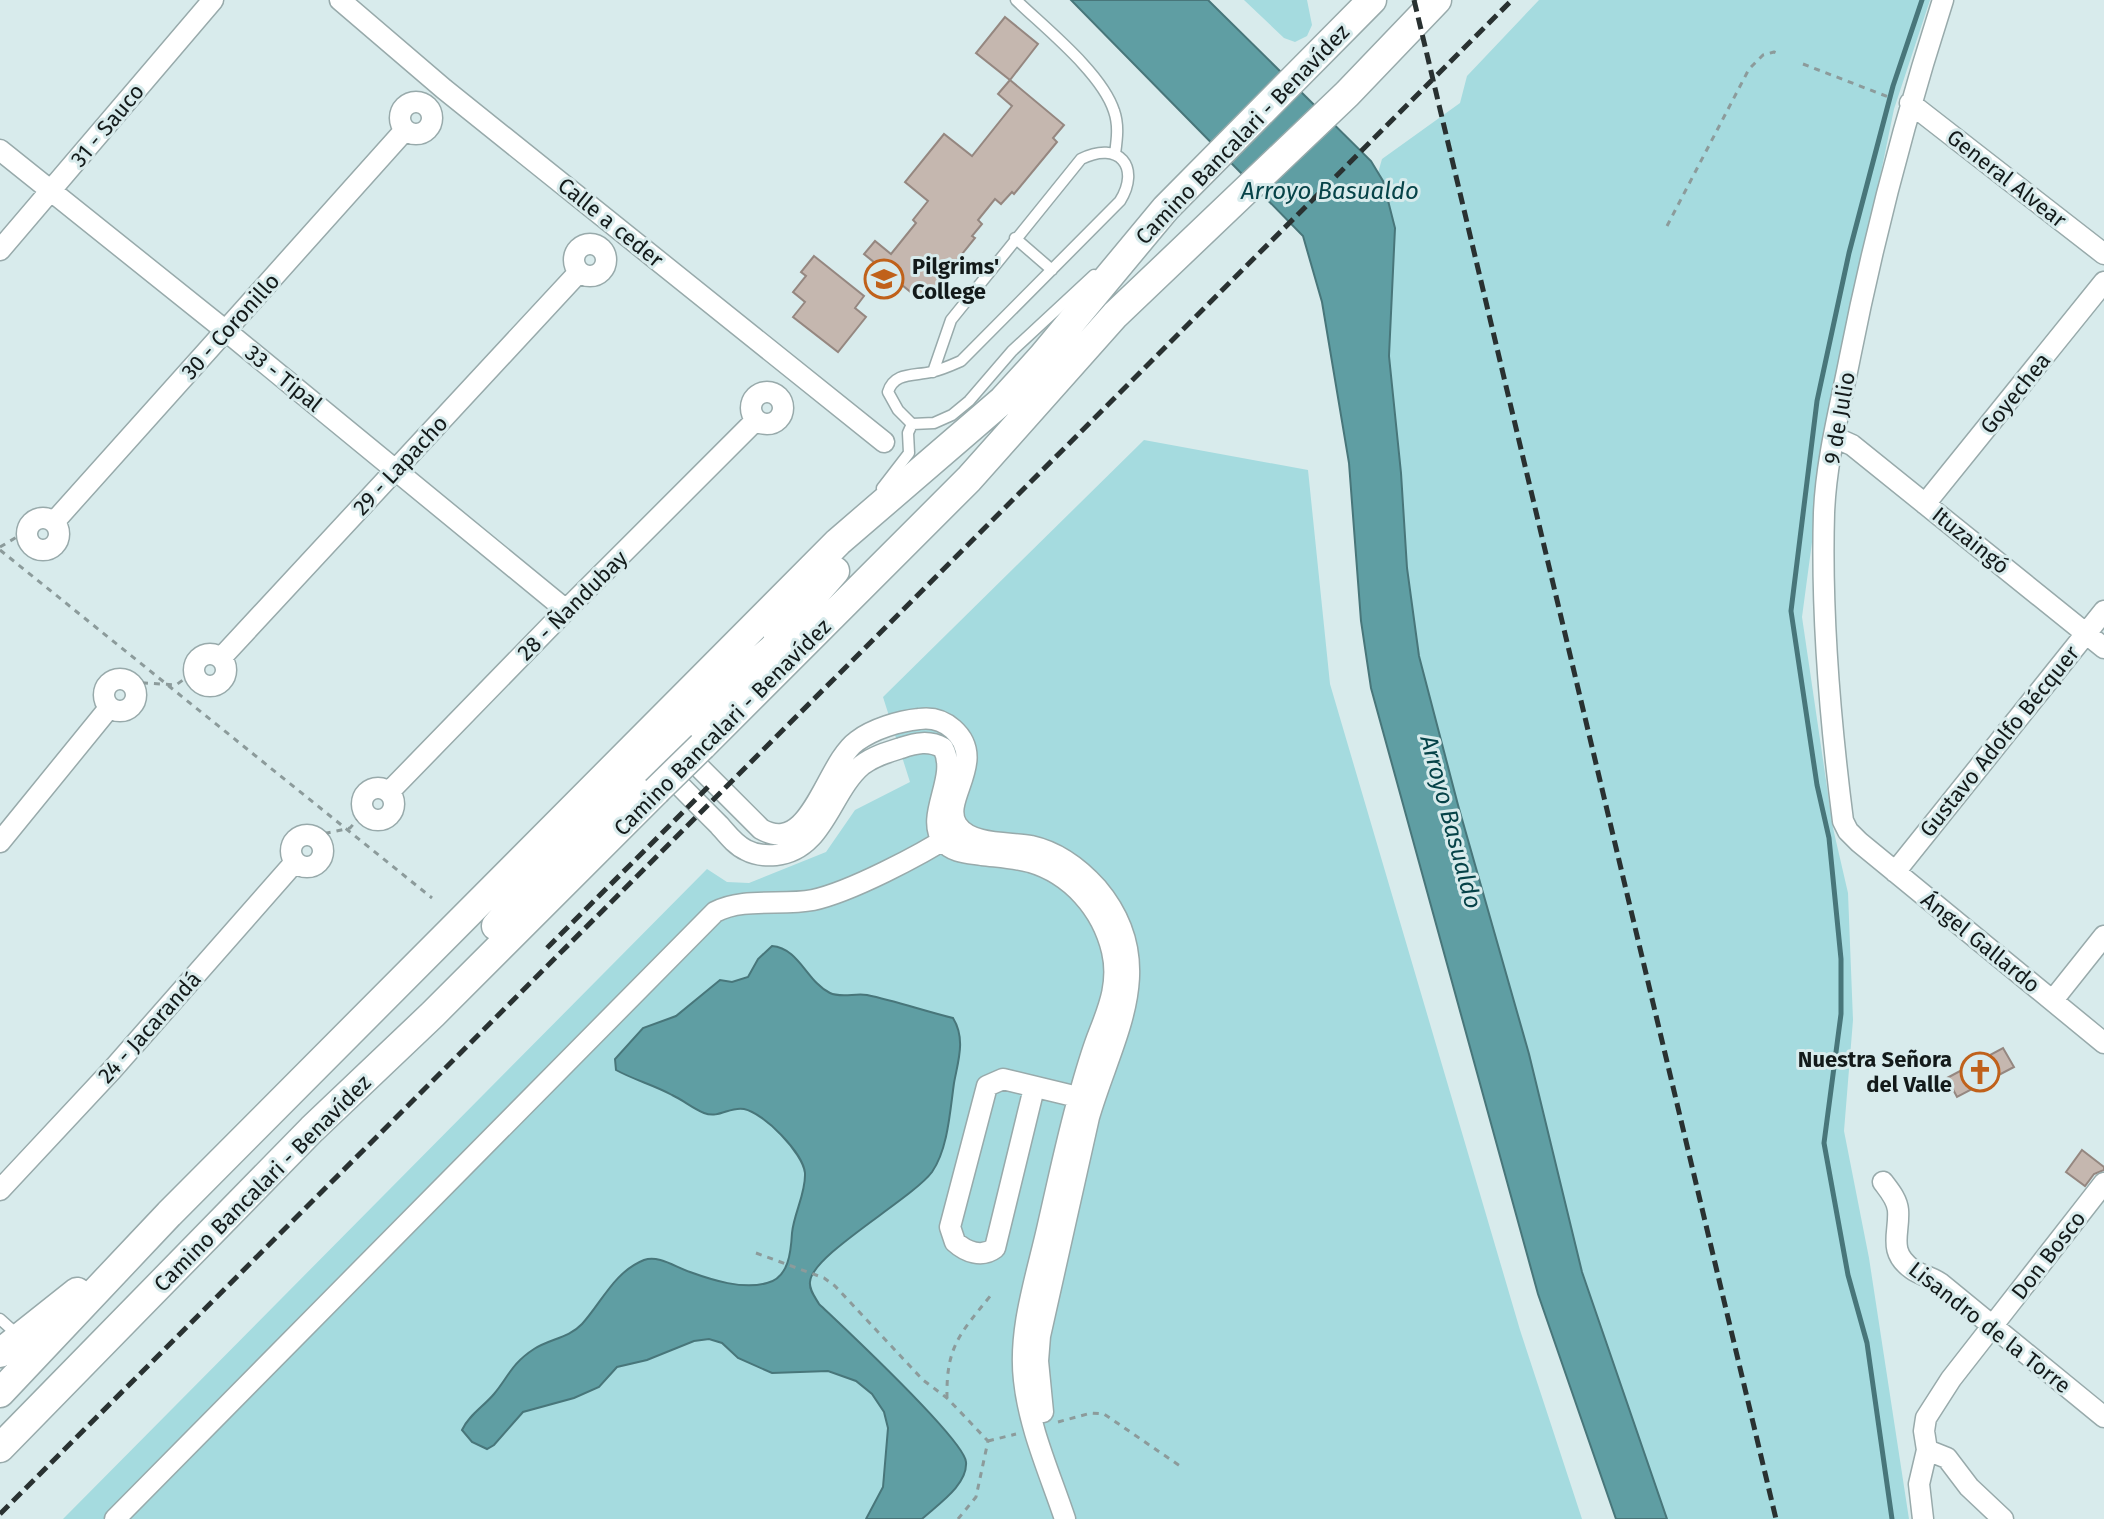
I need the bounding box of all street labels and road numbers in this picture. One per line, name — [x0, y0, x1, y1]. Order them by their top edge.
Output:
street label: Camino Bancalari - Benavídez — [1130, 18, 1355, 250]
street label: 31 - Sauco — [65, 78, 150, 172]
street label: General Alvear — [1942, 123, 2072, 234]
street label: Calle a ceder — [552, 172, 669, 273]
street label: 30 - Coronillo — [176, 268, 285, 385]
street label: 33 - Tipal — [240, 339, 328, 418]
street label: Goyechea — [1975, 347, 2056, 439]
street label: 9 de Julio — [1818, 370, 1861, 466]
street label: 29 - Lapacho — [347, 410, 453, 521]
street label: Ituzaingó — [1927, 501, 2015, 580]
street label: 28 - Ñandubay — [512, 545, 633, 666]
street label: Camino Bancalari - Benavídez — [608, 613, 837, 842]
street label: Gustavo Adolfo Bécquer — [1914, 640, 2085, 843]
street label: Ángel Gallardo — [1916, 886, 2046, 999]
street label: 24 - Jacarandá — [92, 966, 207, 1089]
street label: Camino Bancalari - Benavídez — [148, 1069, 377, 1298]
street label: Don Bosco — [2005, 1206, 2091, 1305]
street label: Lisandro de la Torre — [1903, 1256, 2076, 1399]

